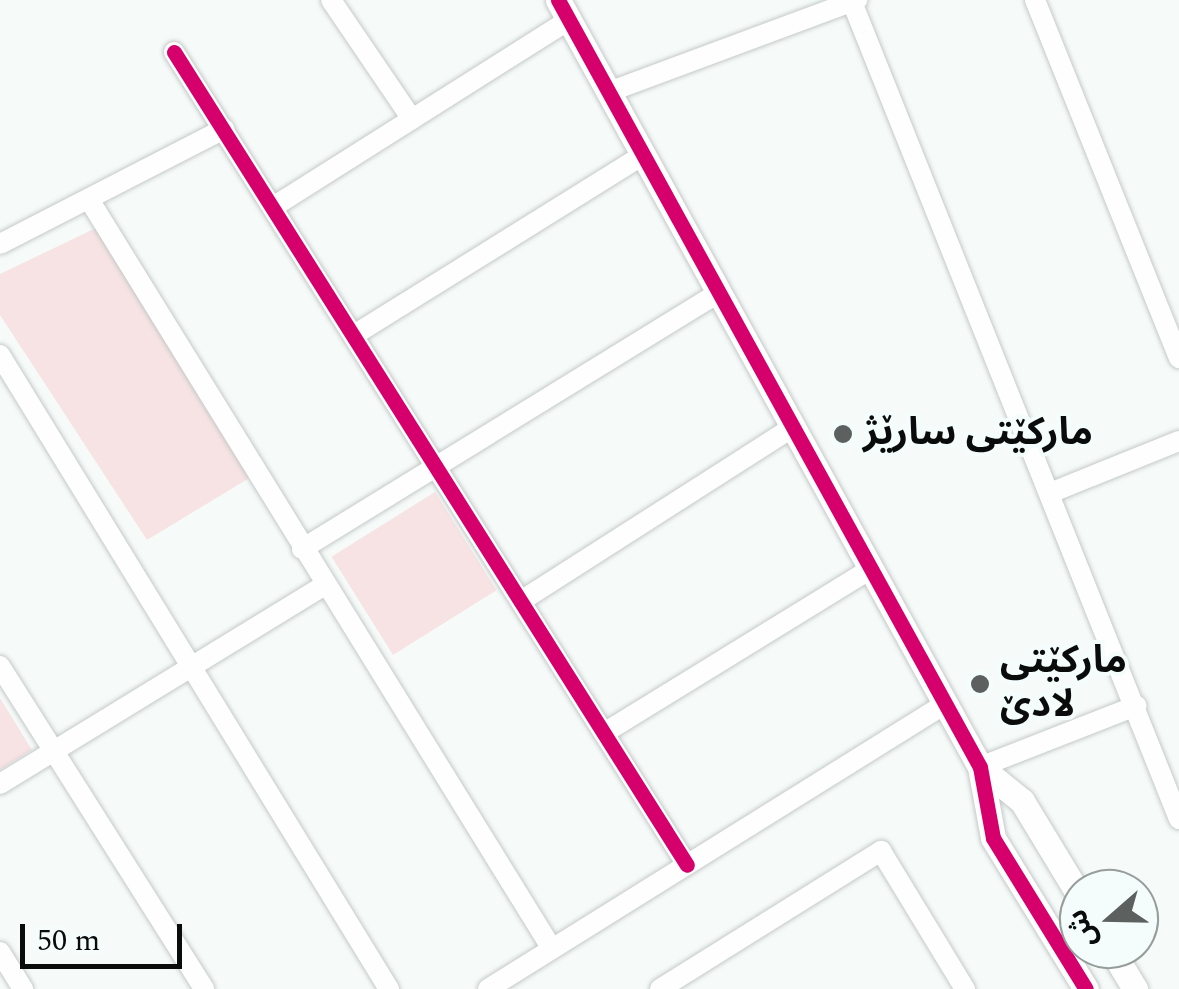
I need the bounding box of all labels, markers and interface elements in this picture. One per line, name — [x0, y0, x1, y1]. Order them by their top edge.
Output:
place label: مارکێتی سارێژ — [863, 411, 1093, 457]
marker: مارکێتی سارێژ — [832, 423, 854, 445]
place label: ماركێتی لادێ — [1000, 639, 1127, 728]
marker: ماركێتی لادێ — [969, 673, 991, 695]
north arrow — [1059, 869, 1159, 969]
text: ش — [1055, 903, 1109, 954]
scale bar — [25, 904, 188, 966]
text: 50 m — [37, 918, 100, 964]

